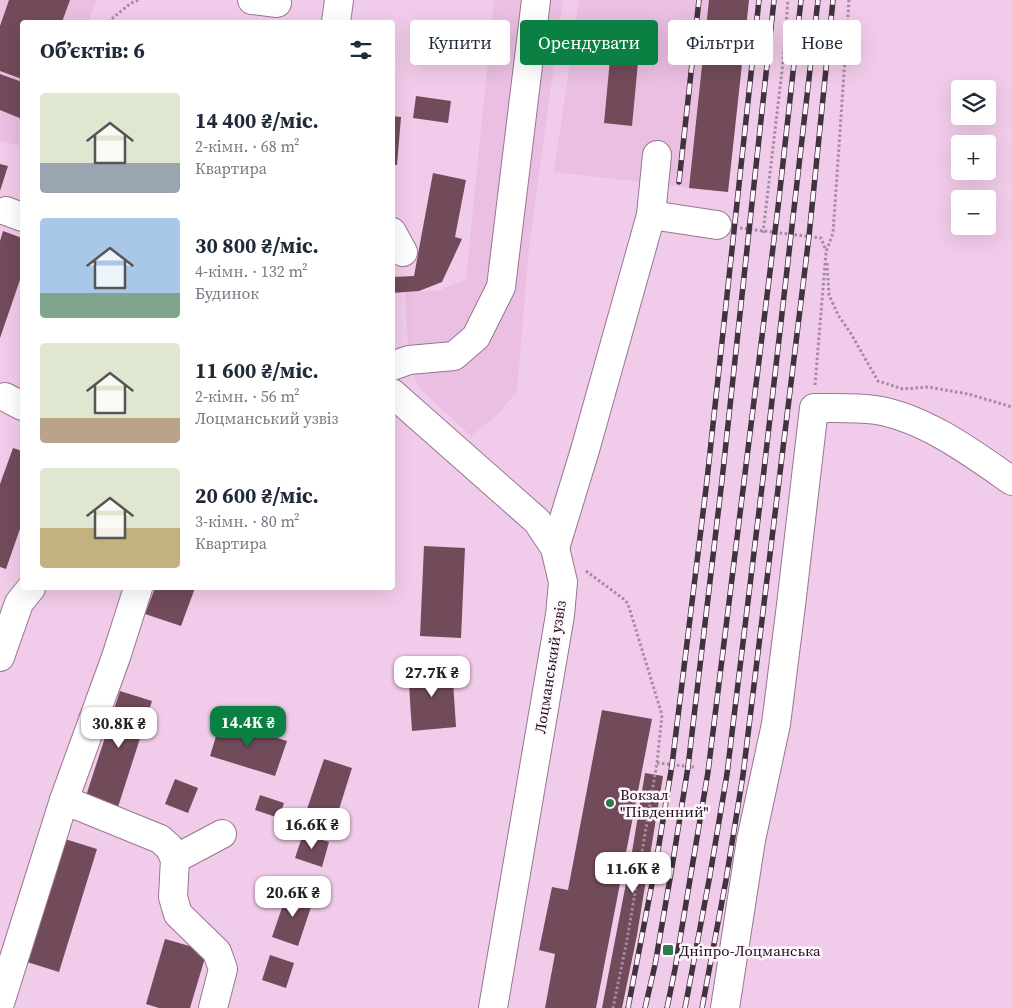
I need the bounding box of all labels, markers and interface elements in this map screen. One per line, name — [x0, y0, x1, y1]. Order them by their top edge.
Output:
chip: Купити — [410, 20, 510, 65]
chip: Орендувати — [520, 20, 658, 65]
chip: Фільтри — [668, 20, 773, 65]
chip: Нове — [783, 20, 861, 65]
text: Об’єктів: 6 — [40, 36, 145, 65]
icon: filters — [347, 36, 375, 64]
map controls — [951, 80, 996, 235]
button: layers — [951, 80, 996, 125]
text: 14 400 ₴/міс. — [195, 106, 319, 135]
icon: home — [80, 113, 140, 173]
text: 2-кімн. · 68 m² — [195, 135, 300, 157]
button: + — [951, 135, 996, 180]
text: Квартира — [195, 157, 267, 179]
button: − — [951, 190, 996, 235]
text: 30 800 ₴/міс. — [195, 231, 319, 260]
icon: home — [80, 238, 140, 298]
text: 4-кімн. · 132 m² — [195, 260, 308, 282]
text: Будинок — [195, 282, 259, 304]
text: 11 600 ₴/міс. — [195, 356, 319, 385]
icon: home — [80, 363, 140, 423]
text: 2-кімн. · 56 m² — [195, 385, 300, 407]
text: Лоцманський узвіз — [195, 407, 339, 429]
text: 20 600 ₴/міс. — [195, 481, 319, 510]
icon: home — [80, 488, 140, 548]
text: 3-кімн. · 80 m² — [195, 510, 300, 532]
text: Квартира — [195, 532, 267, 554]
street label: Лоцманський узвіз — [529, 599, 571, 735]
pin: 27.7K ₴ — [386, 656, 478, 698]
text: 27.7K ₴ — [405, 661, 459, 683]
pin: 30.8K ₴ — [73, 706, 165, 749]
pin: 14.4K ₴ — [202, 706, 294, 748]
text: 14.4K ₴ — [221, 711, 275, 733]
text: 30.8K ₴ — [92, 712, 146, 734]
place label: Вокзал "Південний" — [620, 784, 709, 822]
marker: Вокзал "Південний" — [604, 797, 616, 809]
pin: 16.6K ₴ — [266, 808, 358, 850]
text: 16.6K ₴ — [285, 813, 339, 835]
pin: 11.6K ₴ — [587, 852, 679, 894]
text: 11.6K ₴ — [606, 857, 660, 879]
pin: 20.6K ₴ — [247, 876, 339, 918]
text: 20.6K ₴ — [266, 881, 320, 903]
place label: Дніпро-Лоцманська — [679, 940, 821, 961]
marker: Дніпро-Лоцманська — [661, 943, 675, 957]

